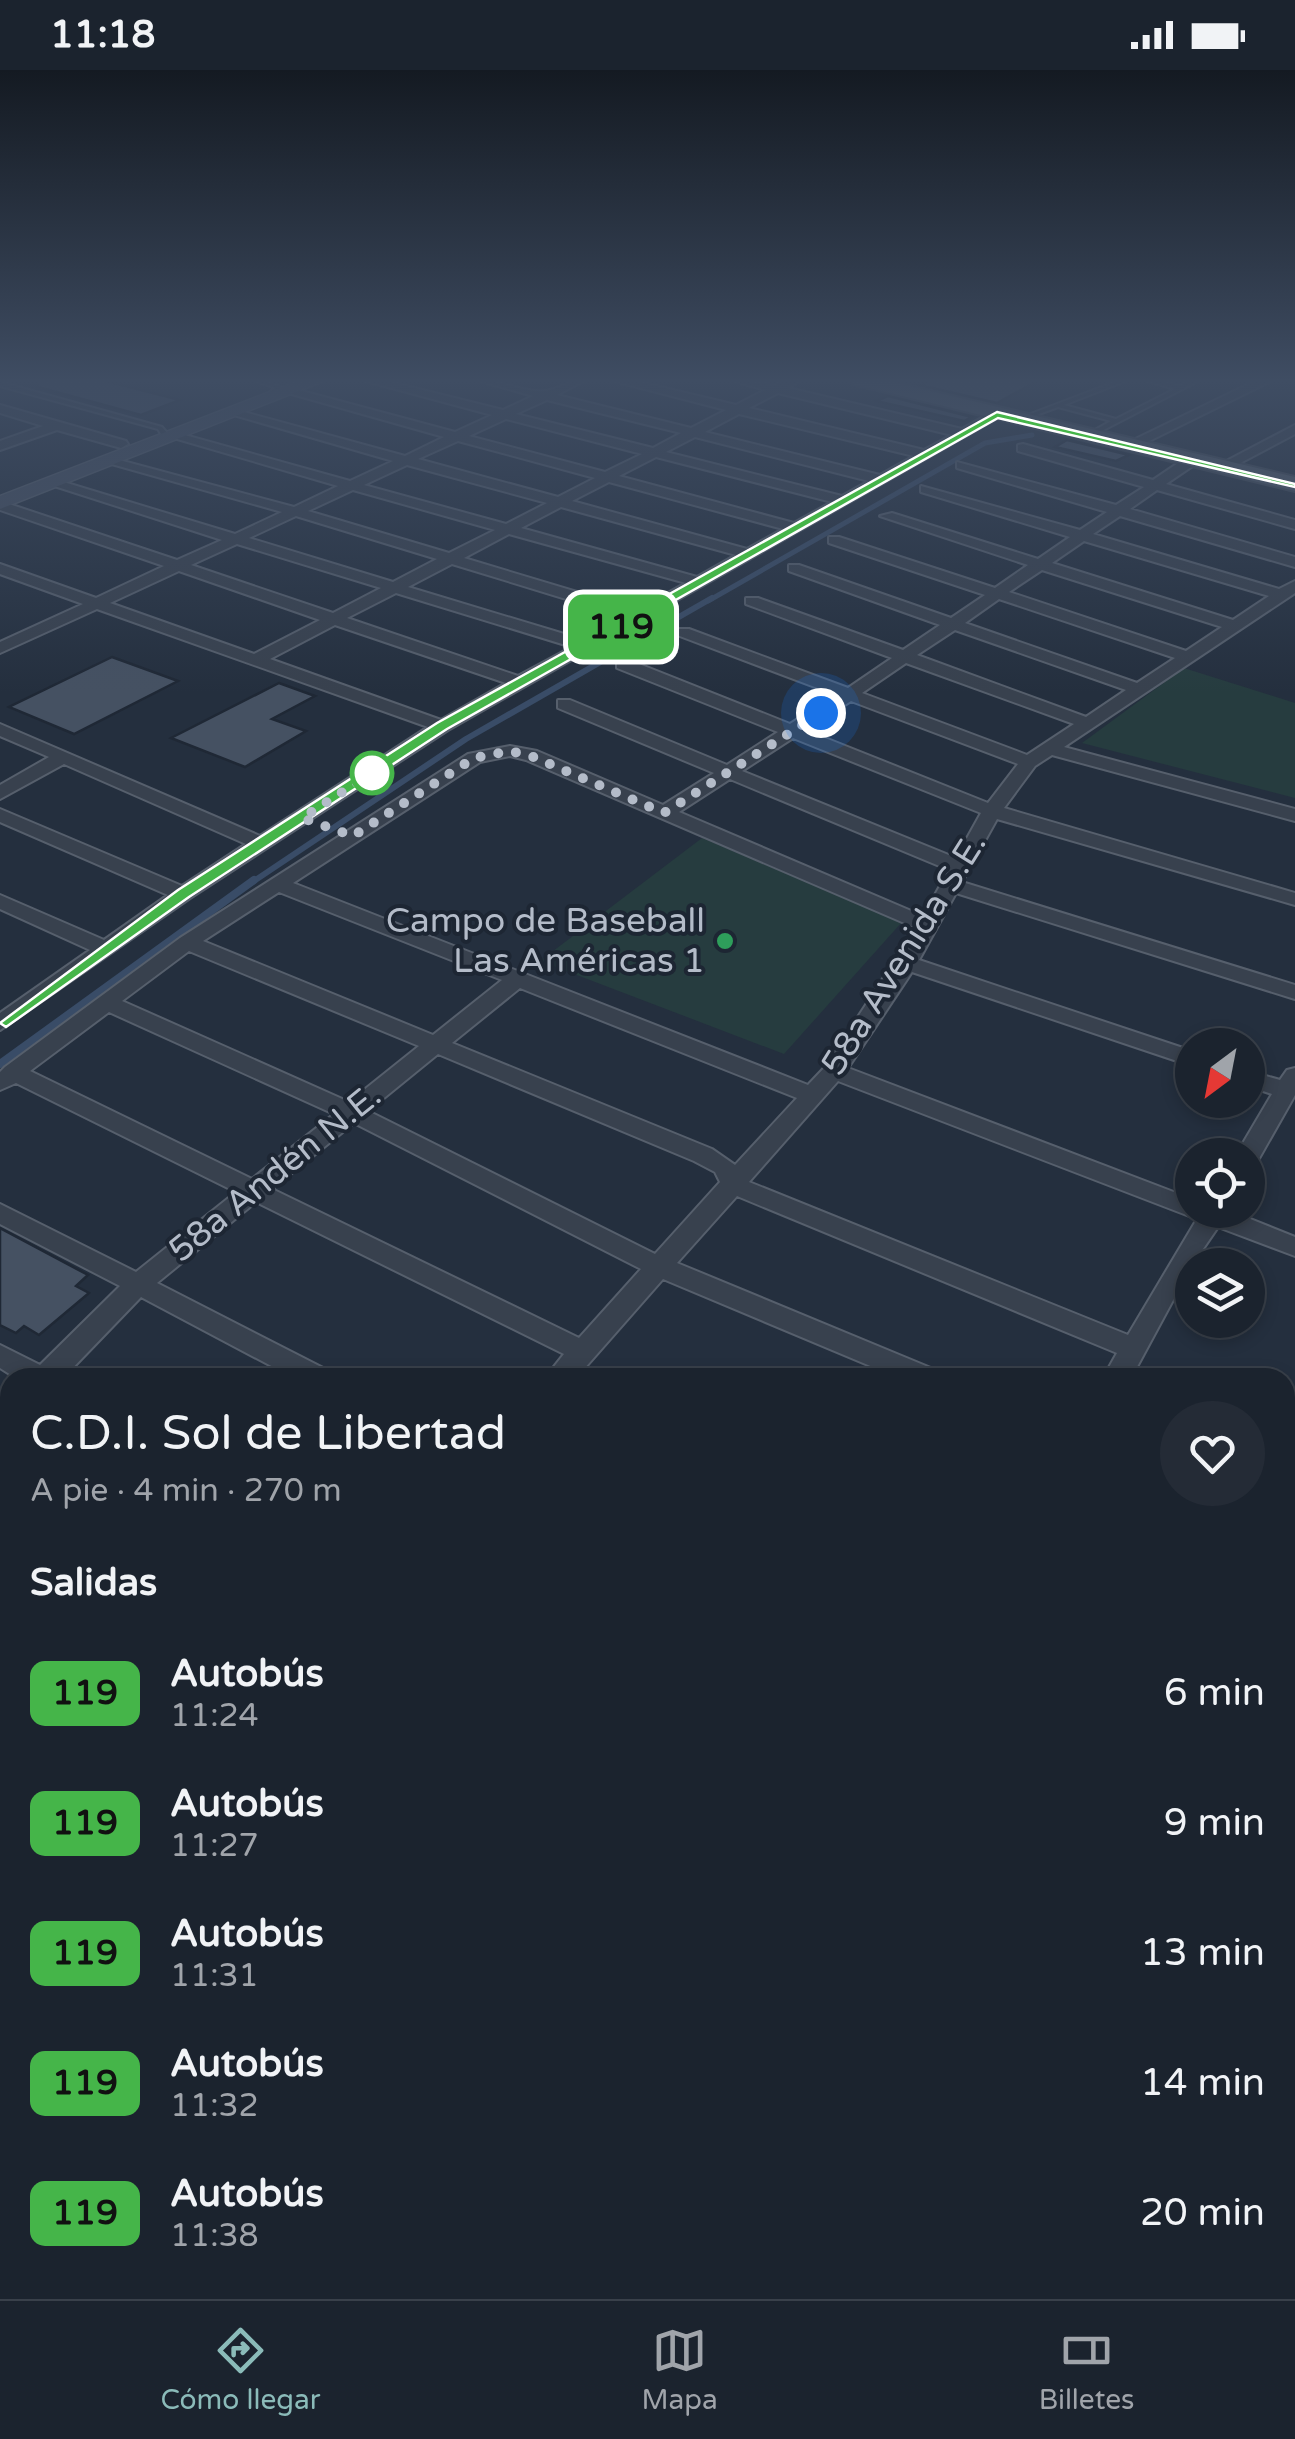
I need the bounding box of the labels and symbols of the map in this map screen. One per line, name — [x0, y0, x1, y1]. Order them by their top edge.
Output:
line badge: 119 — [564, 594, 678, 660]
your location — [796, 688, 846, 738]
unlabelled marker — [351, 752, 393, 794]
street label: 58a Avenida S.E. — [812, 825, 996, 1083]
place label: Campo de Baseball Las Américas 1 — [386, 900, 705, 982]
marker: Campo de Baseball Las Américas 1 — [714, 930, 736, 952]
north arrow — [1175, 1028, 1265, 1118]
street label: 58a Andén N.E. — [160, 1075, 390, 1271]

